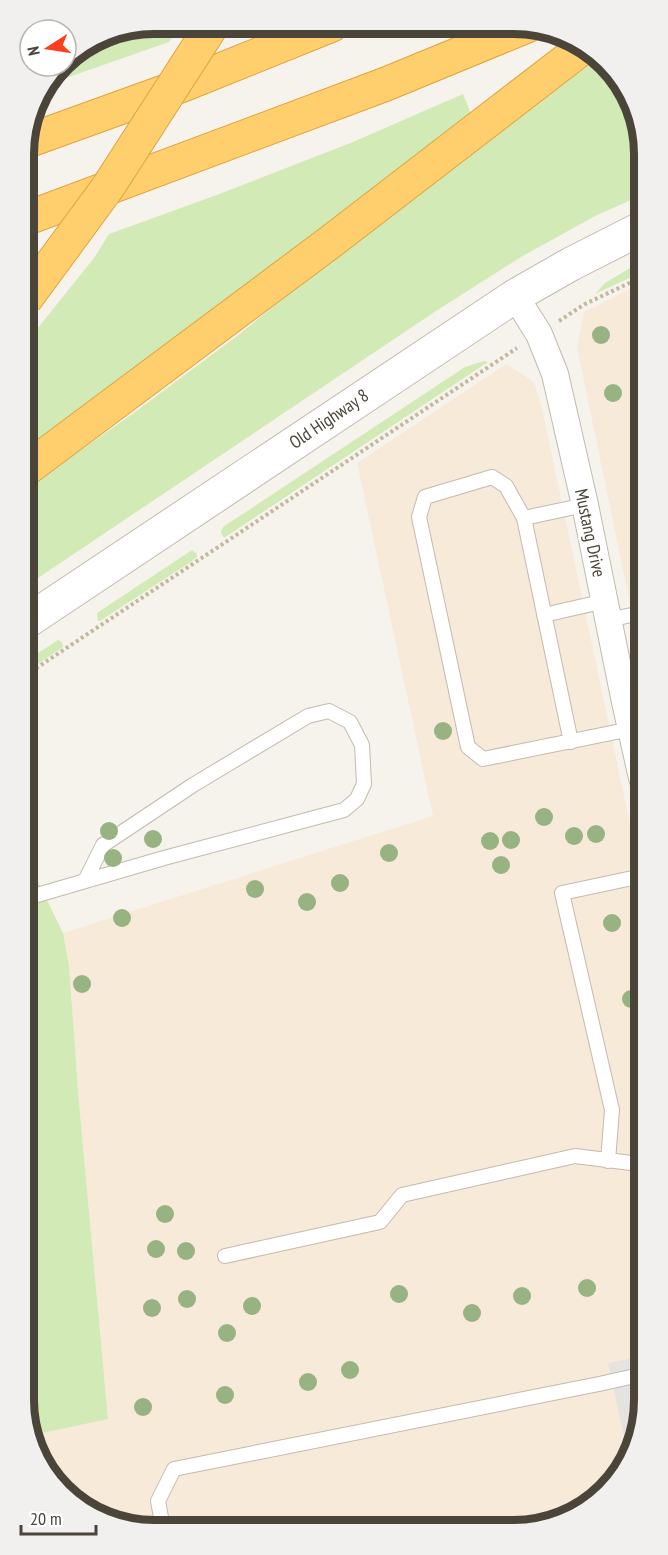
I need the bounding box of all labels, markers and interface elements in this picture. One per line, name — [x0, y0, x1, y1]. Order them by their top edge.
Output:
north arrow — [18, 18, 78, 78]
text: N — [23, 45, 44, 57]
street label: Old Highway 8 — [285, 384, 373, 454]
street label: Mustang Drive — [570, 487, 611, 579]
scale bar — [21, 1498, 96, 1536]
text: 20 m — [30, 1507, 62, 1530]

